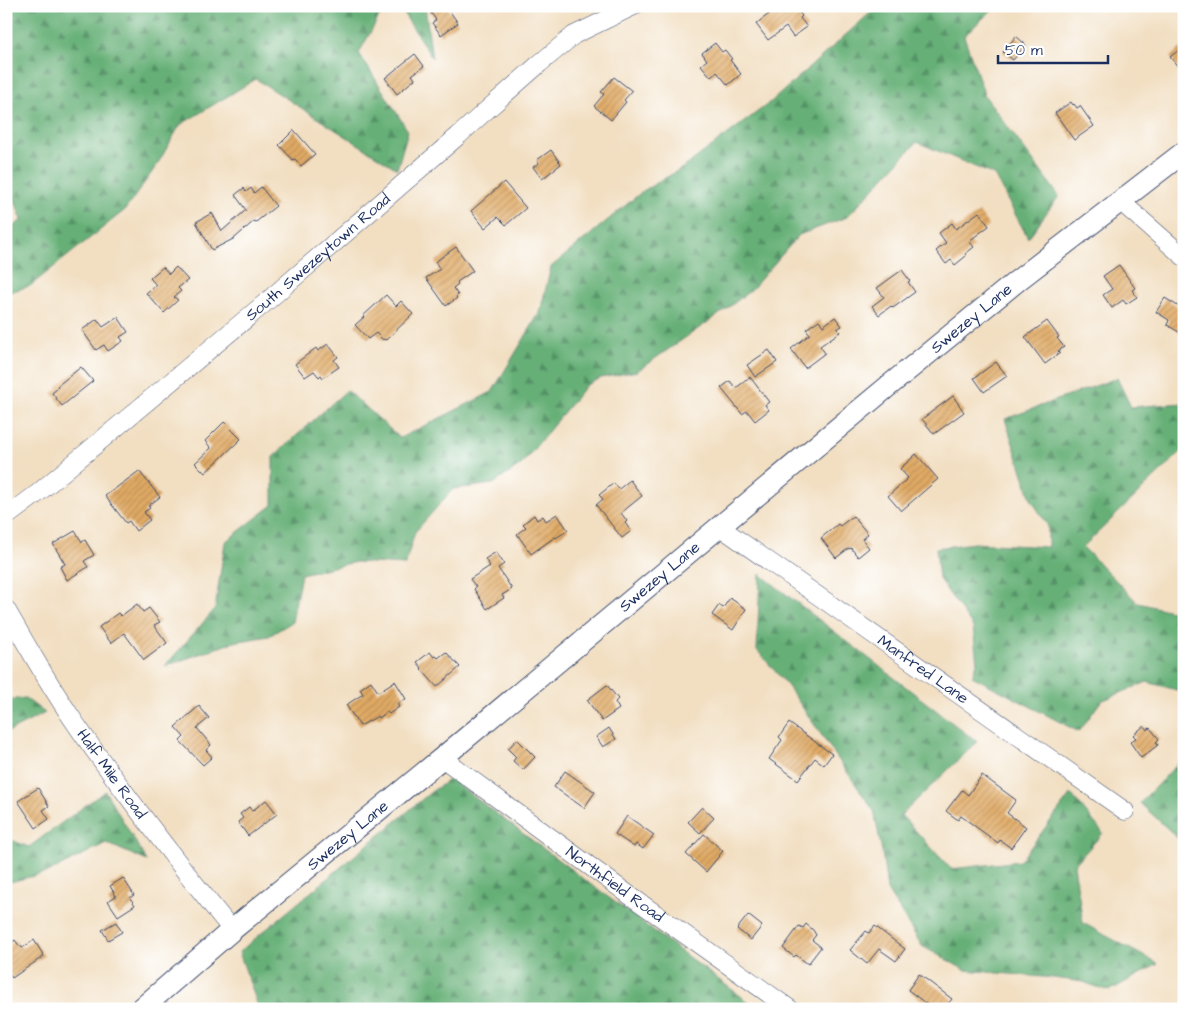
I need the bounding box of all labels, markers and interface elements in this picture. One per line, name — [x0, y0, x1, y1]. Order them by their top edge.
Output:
scale bar — [998, 32, 1108, 64]
text: 50 m — [1005, 40, 1043, 61]
street label: South Swezeytown Road — [241, 188, 395, 326]
street label: Swezey Lane — [926, 278, 1017, 358]
street label: Swezey Lane — [614, 536, 705, 617]
street label: Manfred Lane — [873, 630, 973, 709]
street label: Half Mile Road — [71, 725, 152, 823]
street label: Swezey Lane — [302, 795, 393, 875]
street label: Northfield Road — [561, 841, 668, 927]

